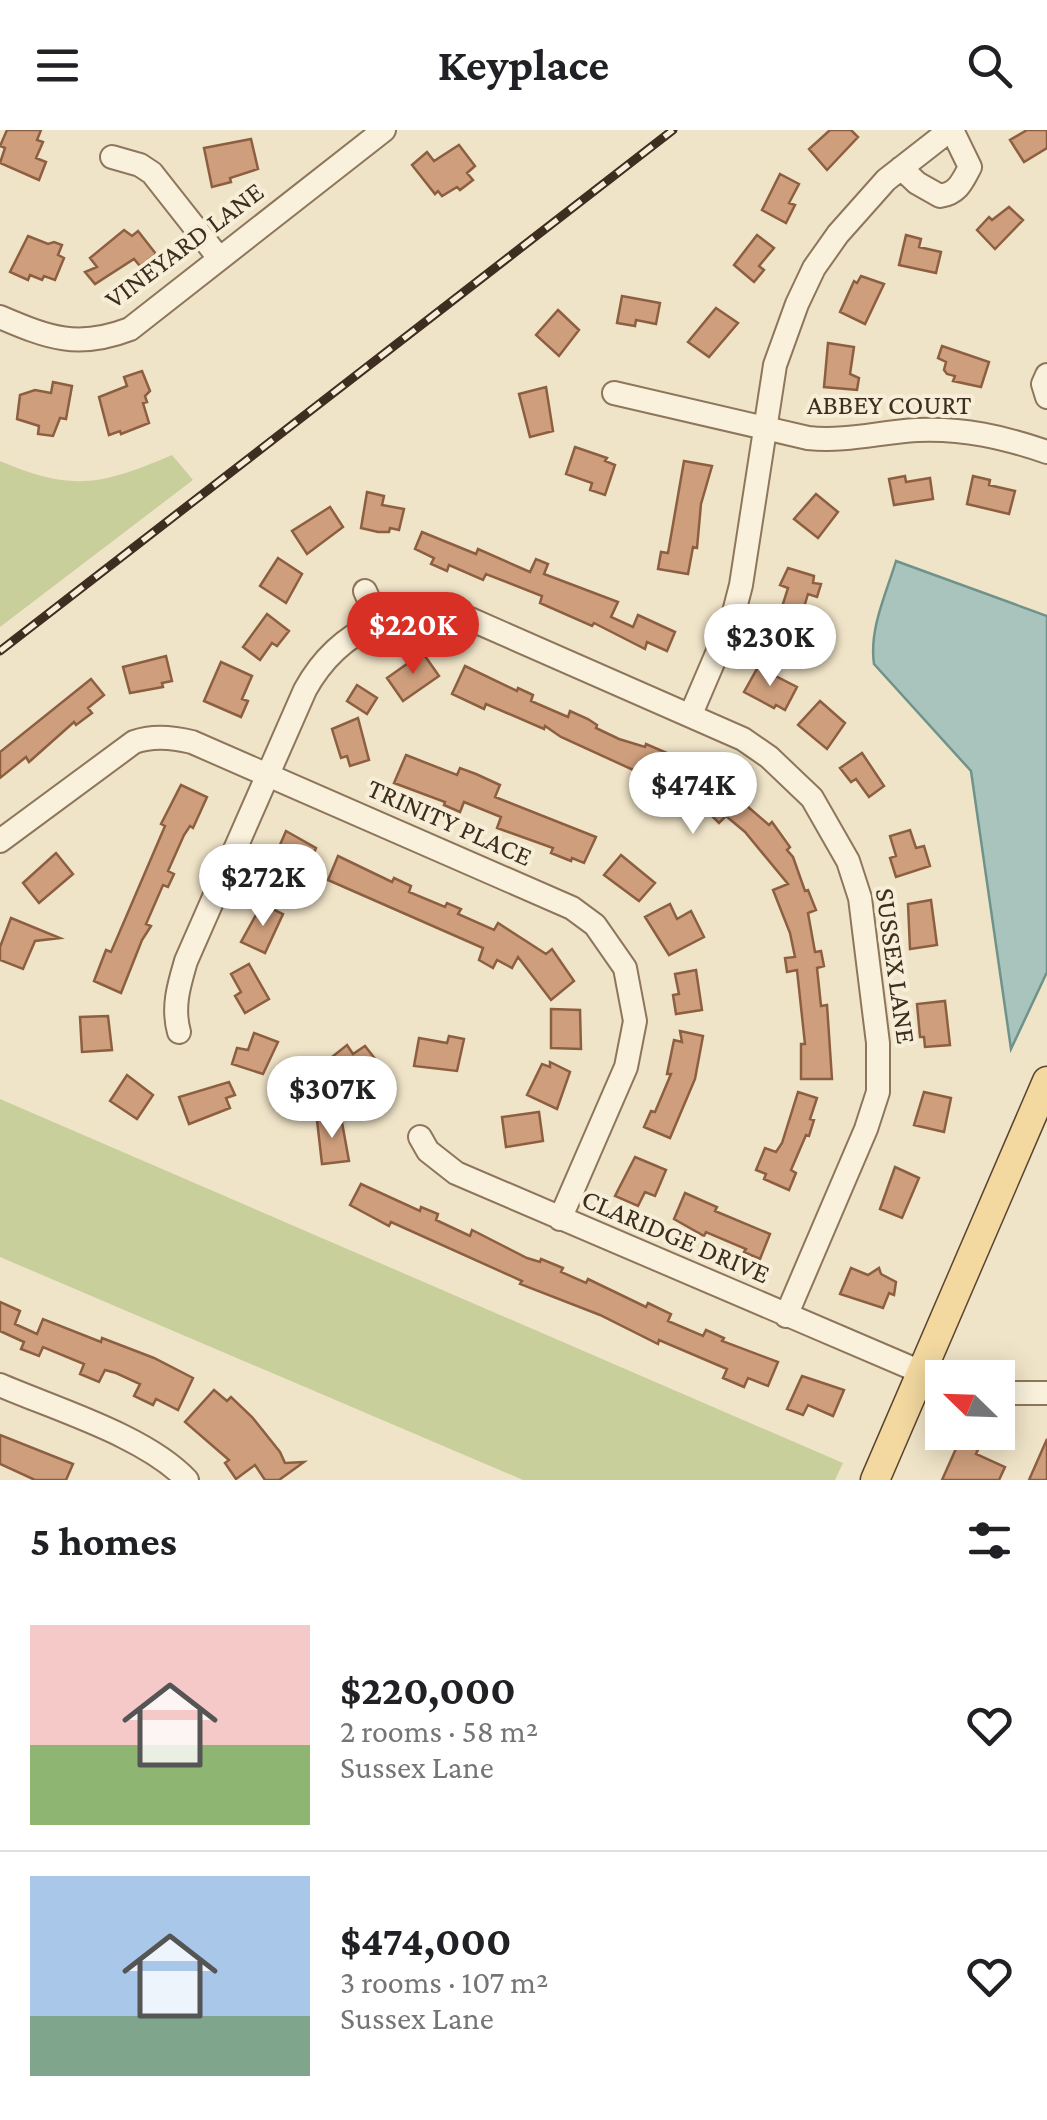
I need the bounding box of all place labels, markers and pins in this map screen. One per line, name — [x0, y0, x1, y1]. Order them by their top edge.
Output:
pin: $220K — [343, 592, 483, 677]
pin: $230K — [700, 604, 840, 689]
pin: $474K — [623, 752, 763, 837]
pin: $272K — [193, 844, 333, 929]
pin: $307K — [262, 1056, 402, 1141]

